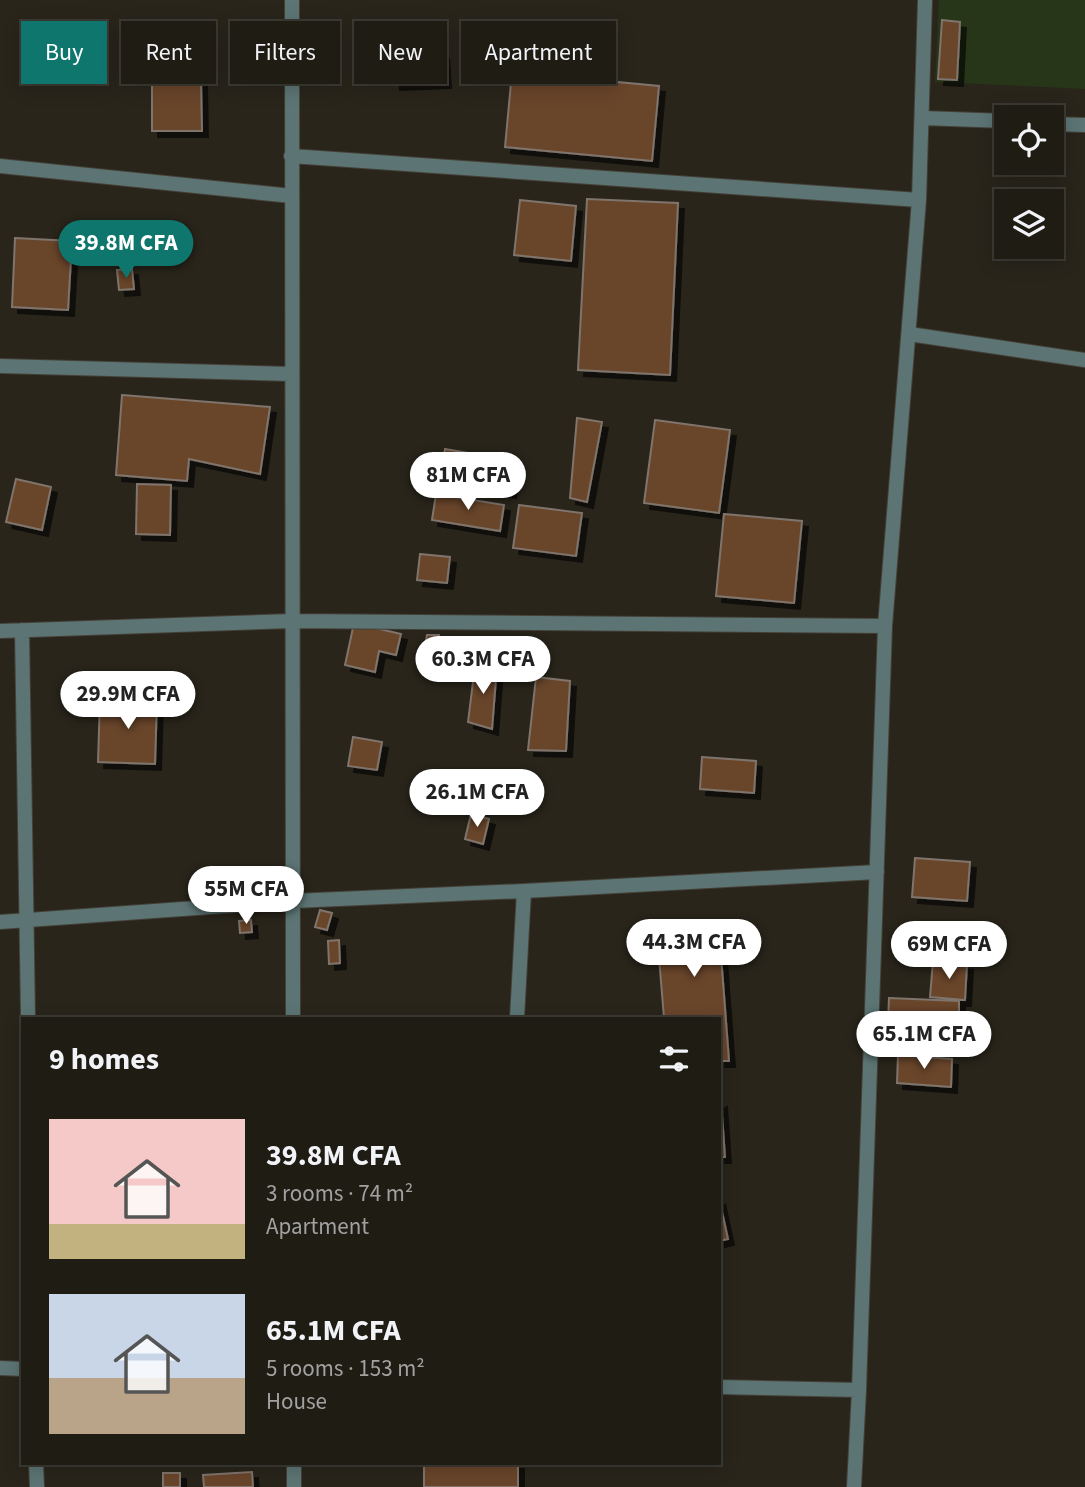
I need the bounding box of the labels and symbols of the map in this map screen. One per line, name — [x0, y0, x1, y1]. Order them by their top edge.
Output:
pin: 39.8M CFA — [46, 220, 206, 280]
pin: 81M CFA — [403, 452, 533, 512]
pin: 60.3M CFA — [403, 636, 563, 696]
pin: 29.9M CFA — [48, 672, 208, 731]
pin: 26.1M CFA — [397, 770, 557, 829]
pin: 55M CFA — [181, 866, 311, 926]
pin: 44.3M CFA — [614, 920, 774, 979]
pin: 69M CFA — [884, 922, 1014, 981]
pin: 65.1M CFA — [844, 1012, 1004, 1071]

